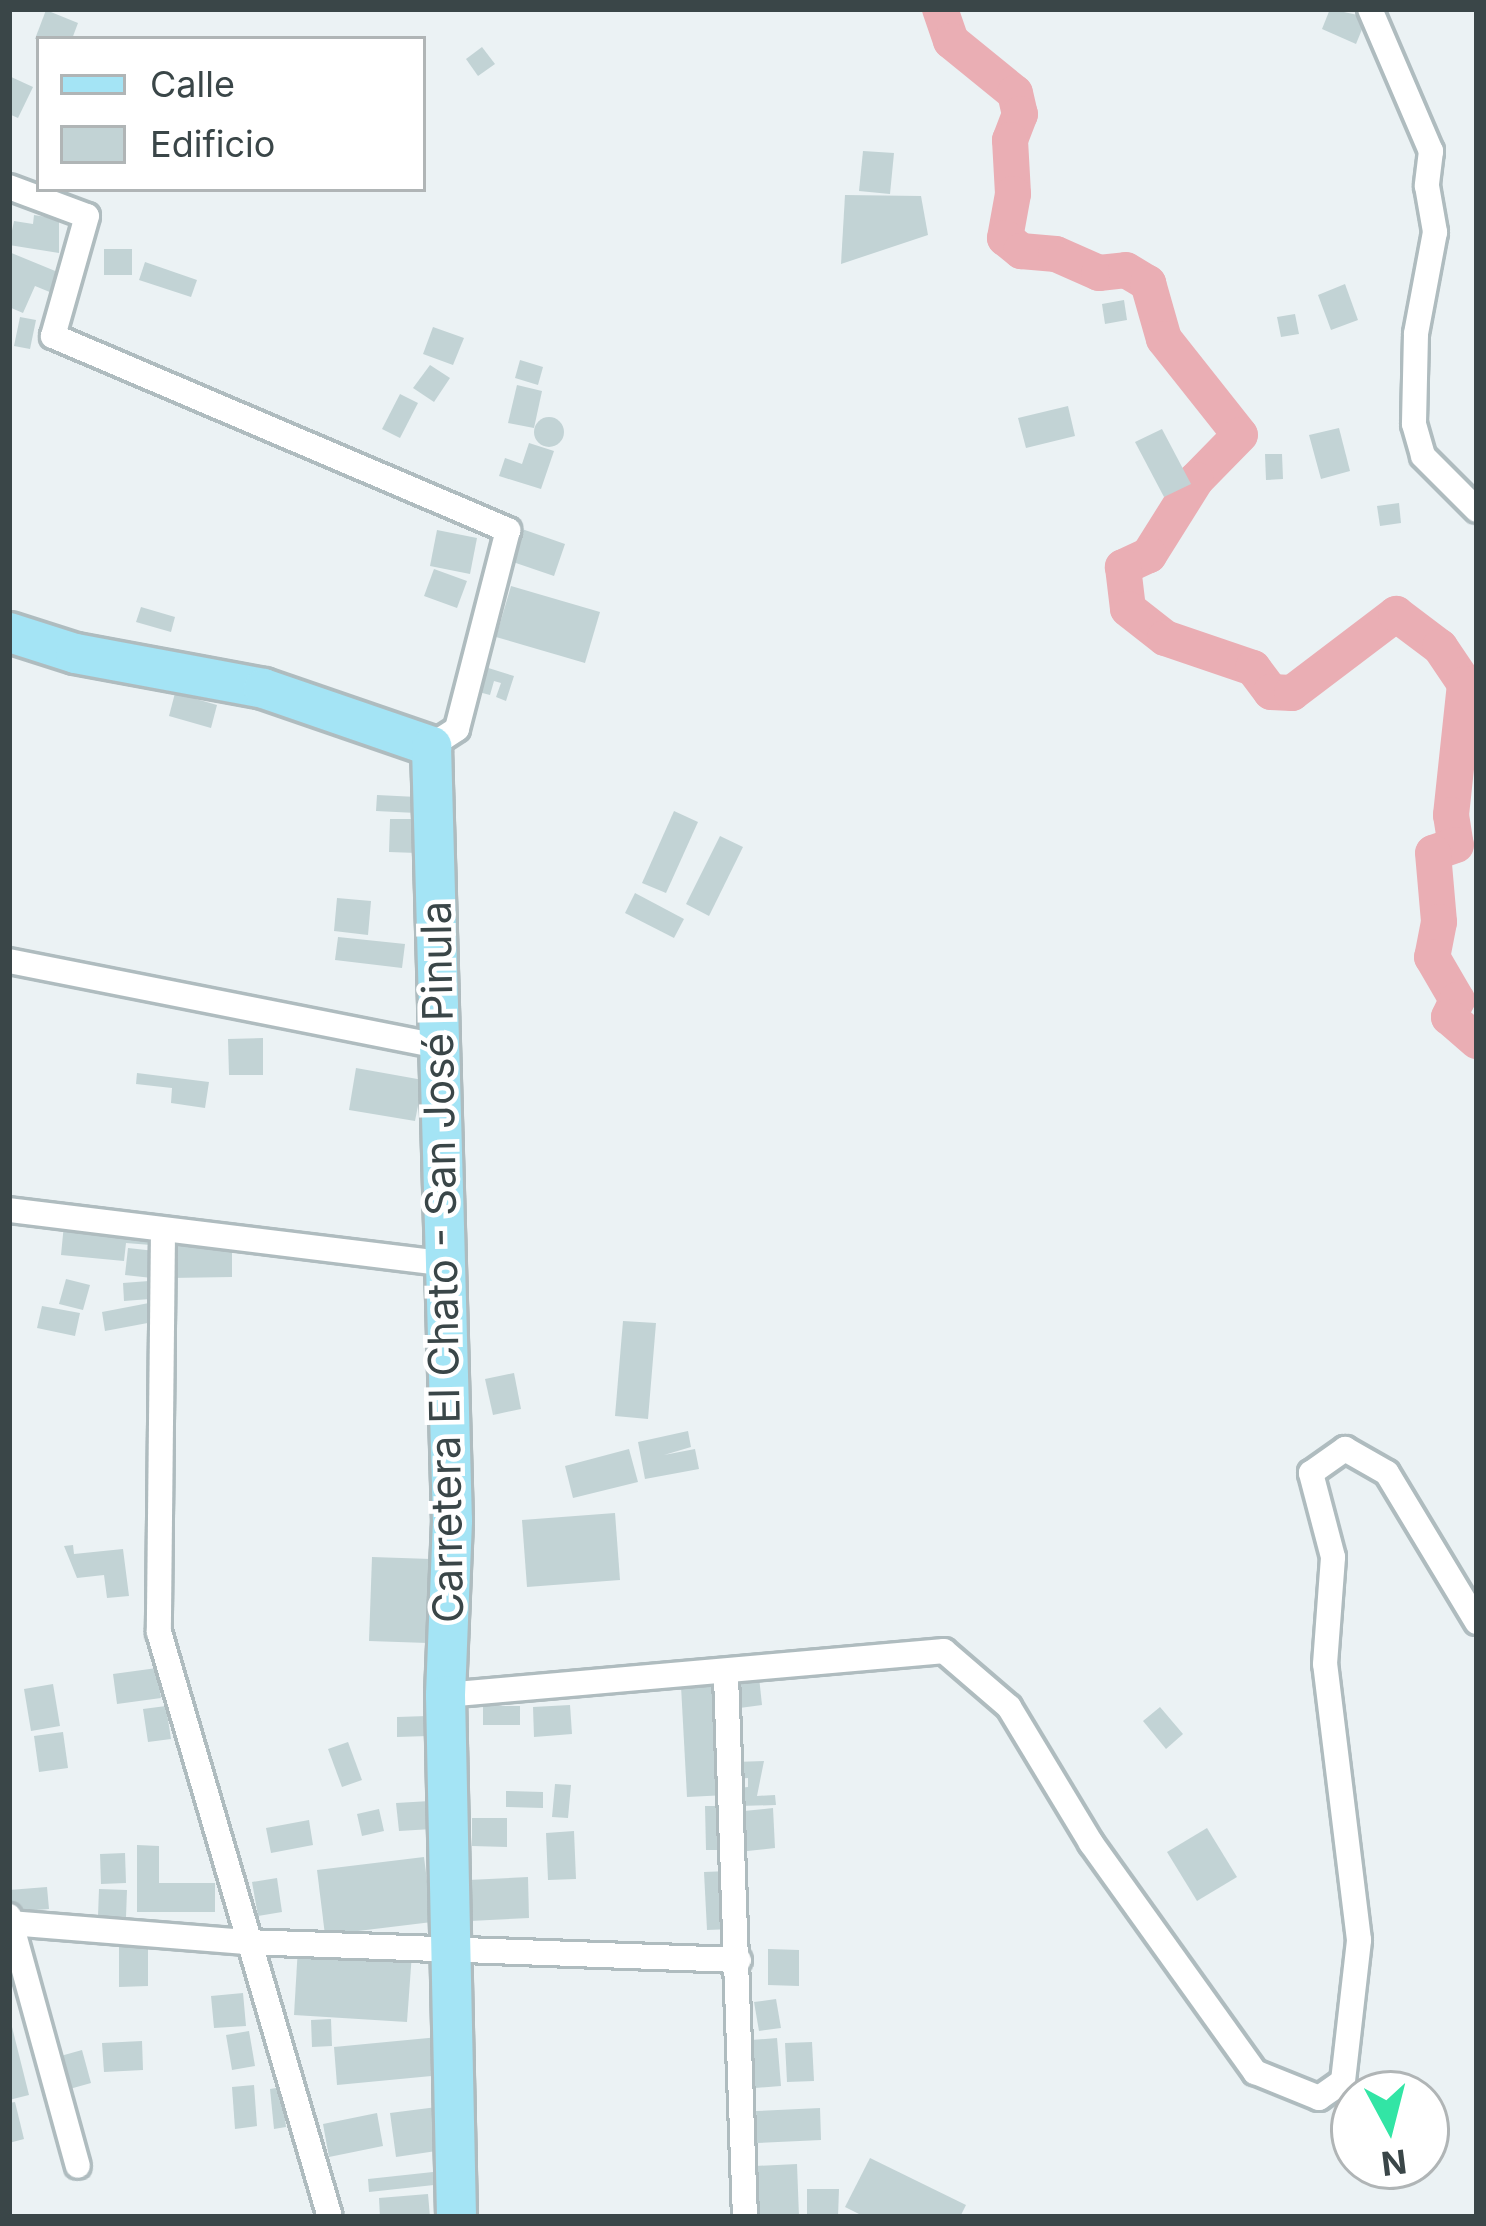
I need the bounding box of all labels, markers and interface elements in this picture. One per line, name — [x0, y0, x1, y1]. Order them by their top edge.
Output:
legend — [36, 36, 426, 192]
text: Calle — [150, 62, 235, 106]
text: Edificio — [150, 122, 275, 166]
street label: Carretera El Chato - San José Pinula — [411, 900, 473, 1624]
north arrow — [1330, 2070, 1450, 2190]
text: N — [1379, 2141, 1409, 2184]

